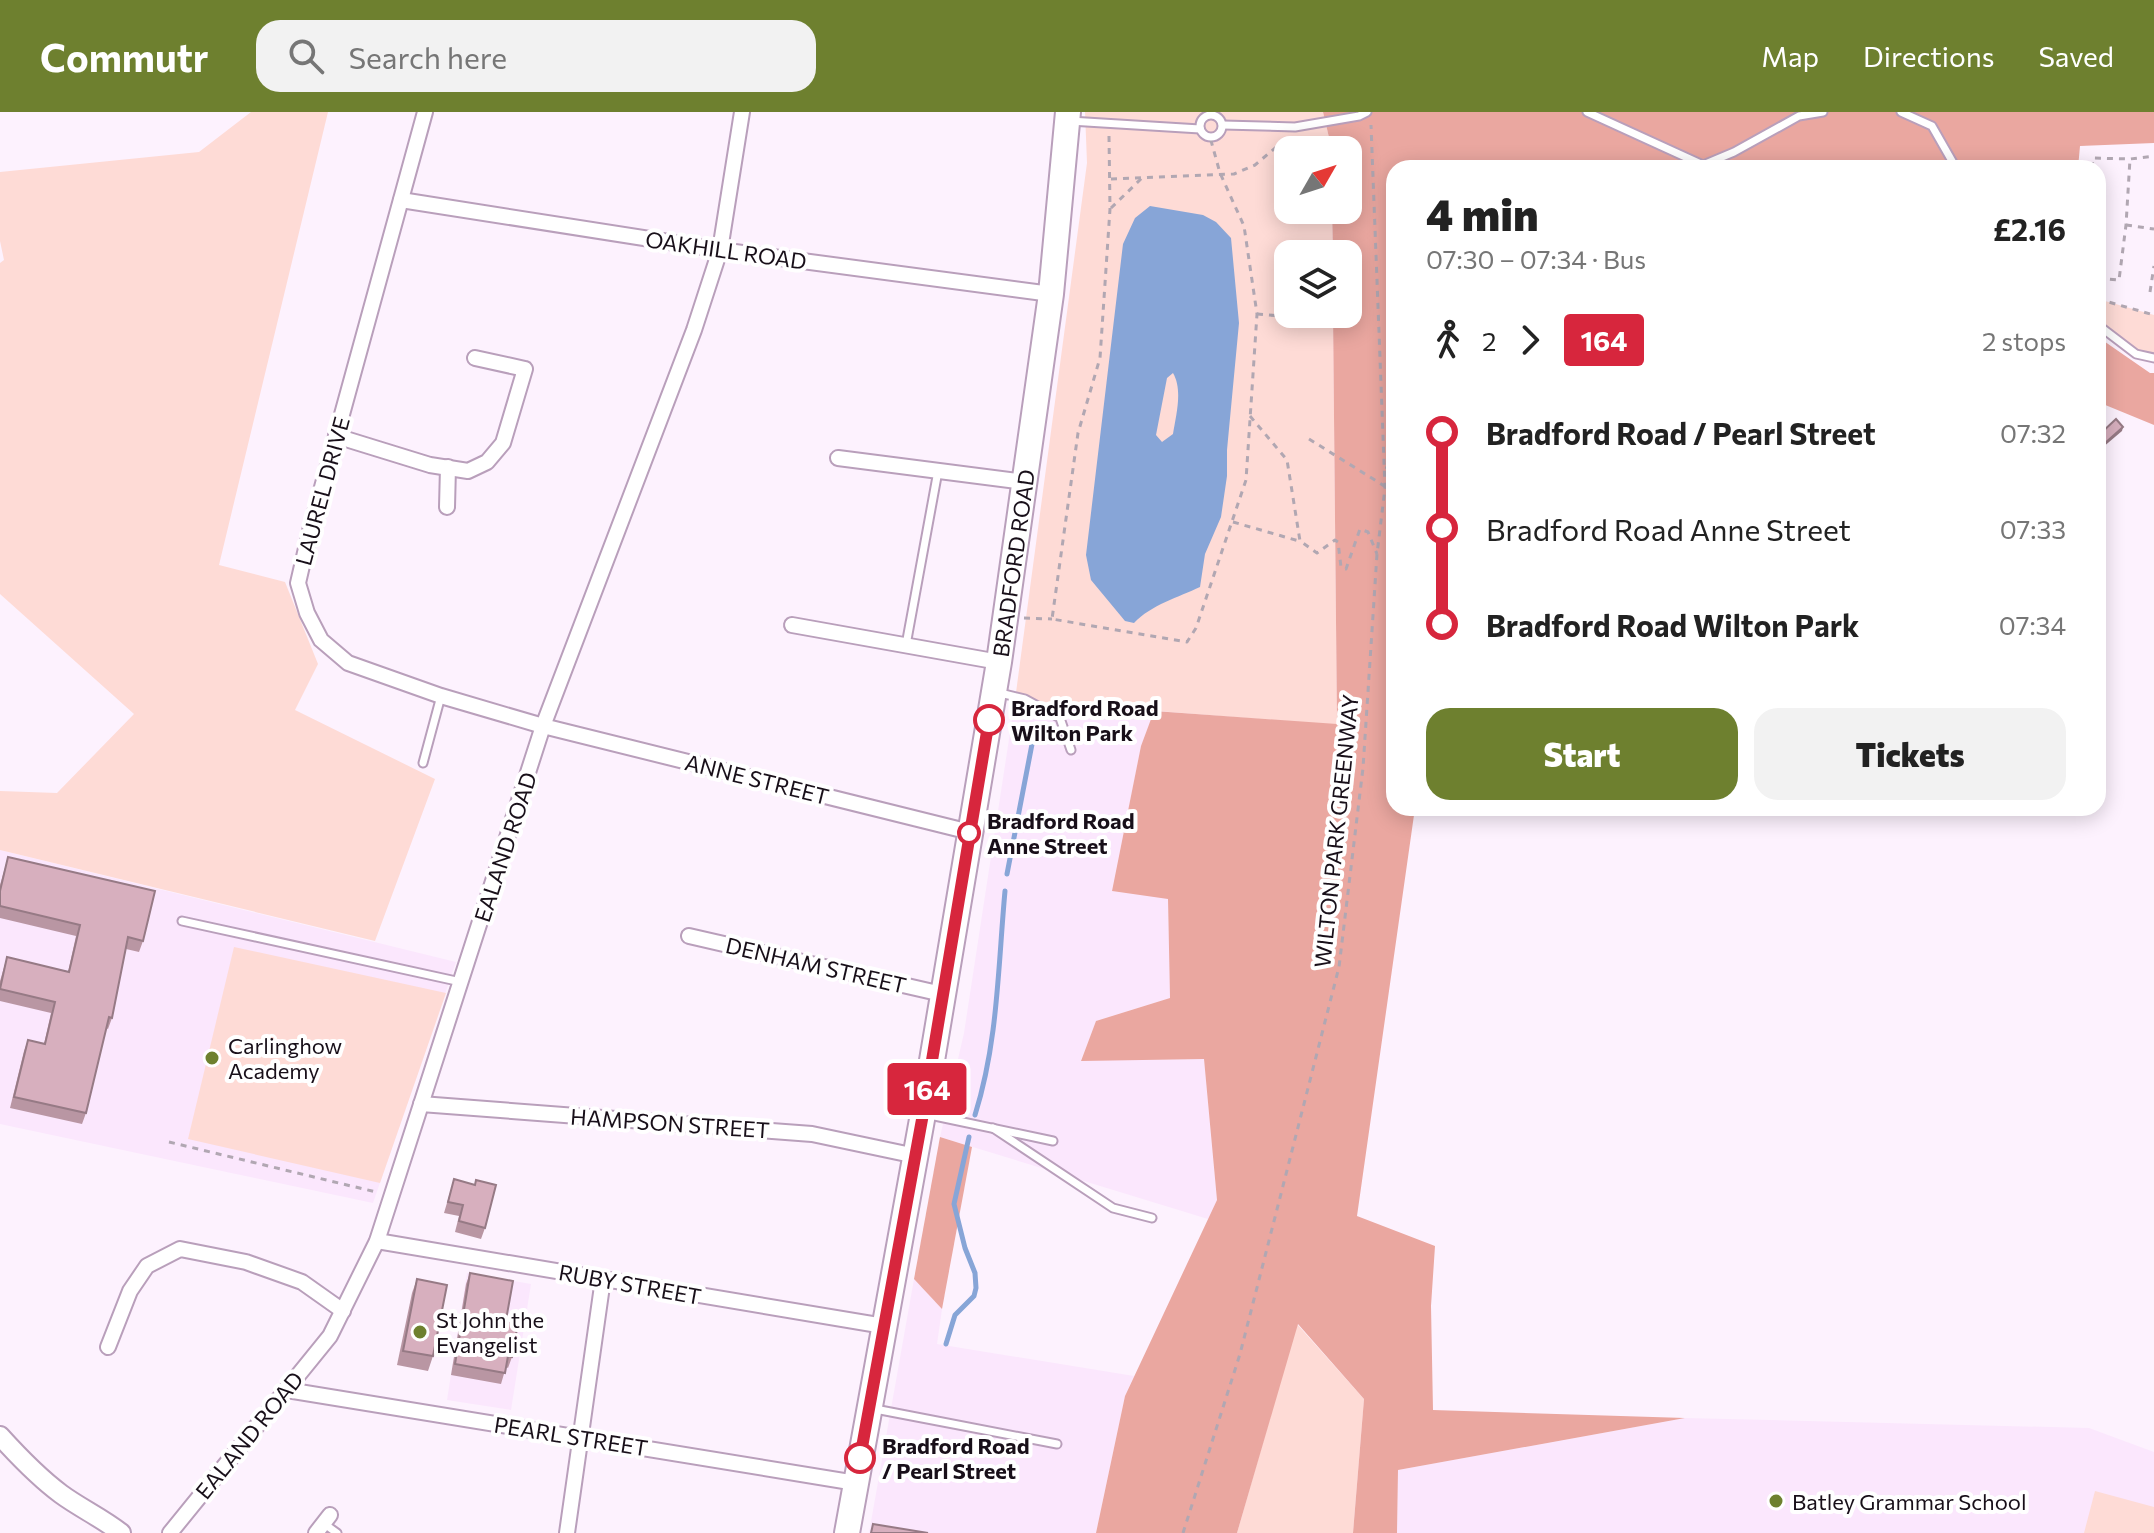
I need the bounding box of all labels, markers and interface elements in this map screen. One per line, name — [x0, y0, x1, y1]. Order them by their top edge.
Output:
search box — [256, 20, 816, 92]
text: Commutr — [40, 33, 208, 80]
icon: search — [284, 34, 328, 78]
text: Search here — [348, 38, 507, 75]
text: Map — [1761, 39, 1819, 73]
text: Directions — [1863, 39, 1994, 73]
text: Saved — [2038, 39, 2114, 73]
north arrow — [1274, 136, 1362, 224]
map controls — [1274, 136, 1362, 328]
text: 4 min — [1426, 186, 1539, 240]
text: £2.16 — [1993, 210, 2066, 247]
street label: OAKHILL ROAD — [644, 225, 808, 275]
button: layers — [1274, 240, 1362, 328]
text: 07:30 – 07:34 · Bus — [1426, 243, 1646, 274]
icon: walk — [1426, 318, 1470, 362]
icon: forward — [1508, 318, 1552, 362]
text: 164 — [1580, 323, 1628, 357]
text: 2 — [1482, 325, 1496, 356]
text: 2 stops — [1982, 325, 2066, 356]
street label: LAUREL DRIVE — [289, 414, 355, 568]
text: Bradford Road / Pearl Street — [1486, 414, 1876, 451]
text: 07:32 — [2000, 417, 2066, 448]
street label: BRADFORD ROAD — [986, 468, 1040, 659]
text: Bradford Road Anne Street — [1486, 510, 1851, 547]
text: 07:33 — [2000, 513, 2066, 544]
text: Bradford Road Wilton Park — [1486, 606, 1859, 643]
text: 07:34 — [1999, 609, 2066, 640]
street label: WILTON PARK GREENWAY — [1308, 693, 1364, 969]
place label: Bradford Road Wilton Park — [1011, 694, 1159, 746]
marker: Bradford Road Wilton Park — [974, 705, 1004, 735]
button: Start — [1426, 708, 1738, 800]
button: Tickets — [1754, 708, 2066, 800]
street label: ANNE STREET — [682, 748, 832, 810]
street label: EALAND ROAD — [468, 769, 542, 925]
place label: Bradford Road Anne Street — [987, 807, 1135, 859]
marker: Bradford Road Anne Street — [958, 822, 980, 844]
street label: DENHAM STREET — [723, 931, 909, 999]
place label: Carlinghow Academy — [228, 1032, 342, 1084]
marker: Carlinghow Academy — [203, 1049, 221, 1067]
line badge: 164 — [881, 1063, 973, 1115]
text: 164 — [903, 1072, 951, 1106]
street label: HAMPSON STREET — [569, 1103, 771, 1143]
street label: RUBY STREET — [557, 1258, 703, 1310]
place label: St John the Evangelist — [436, 1306, 544, 1358]
marker: St John the Evangelist — [411, 1323, 429, 1341]
street label: EALAND ROAD — [189, 1366, 309, 1504]
street label: PEARL STREET — [492, 1411, 650, 1461]
place label: Bradford Road / Pearl Street — [882, 1432, 1030, 1484]
marker: Bradford Road / Pearl Street — [845, 1443, 875, 1473]
place label: Batley Grammar School — [1792, 1488, 2027, 1515]
marker: Batley Grammar School — [1767, 1492, 1785, 1510]

